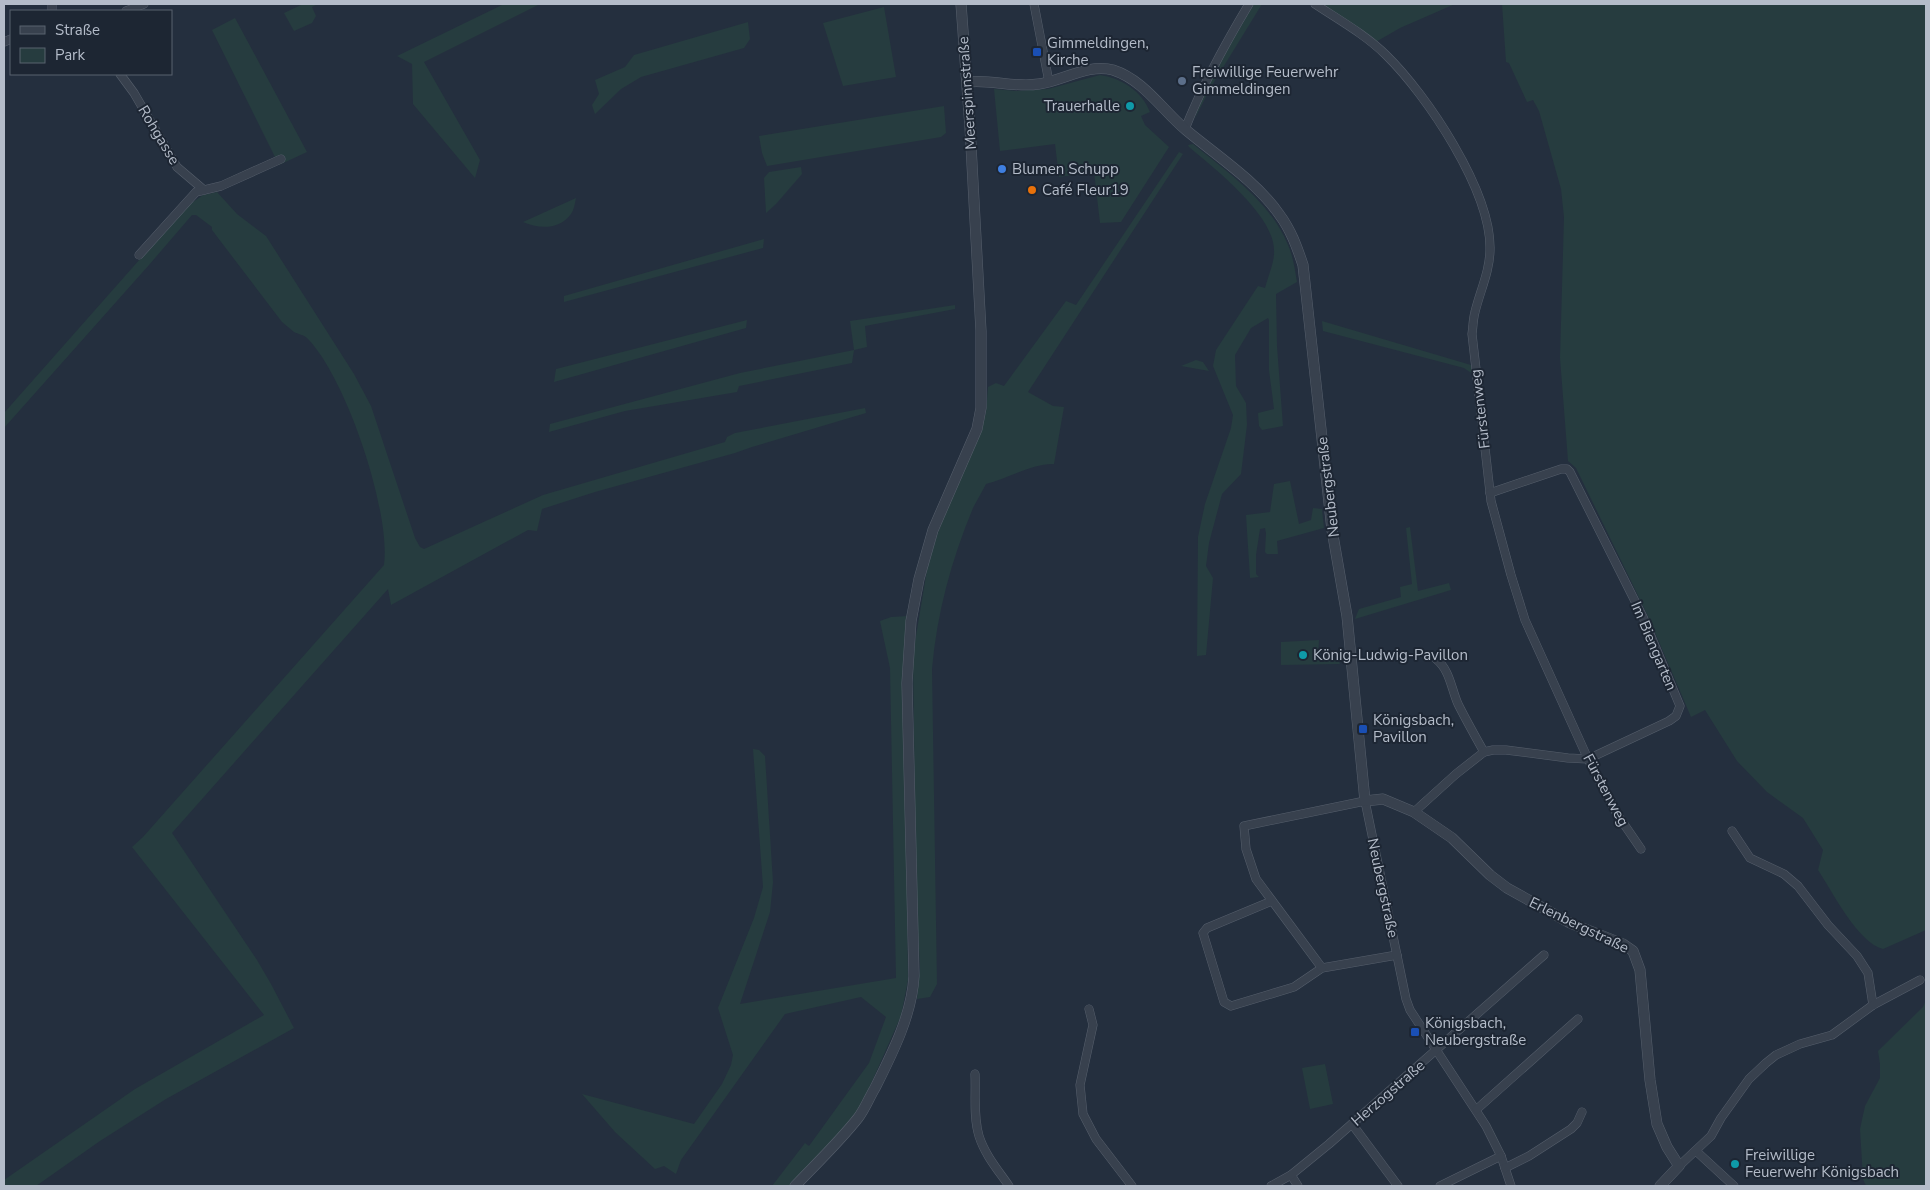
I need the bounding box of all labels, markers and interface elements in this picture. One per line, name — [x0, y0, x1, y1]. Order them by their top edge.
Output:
legend — [10, 10, 172, 75]
text: Straße — [55, 20, 100, 40]
place label: Gimmeldingen, Kirche — [1047, 33, 1149, 70]
street label: Meerspinnstraße — [953, 36, 981, 150]
text: Park — [55, 45, 85, 65]
marker: Gimmeldingen, Kirche — [1031, 46, 1043, 58]
place label: Freiwillige Feuerwehr Gimmeldingen — [1192, 62, 1339, 99]
marker: Freiwillige Feuerwehr Gimmeldingen — [1176, 75, 1188, 87]
place label: Trauerhalle — [1044, 96, 1120, 116]
marker: Trauerhalle — [1124, 100, 1136, 112]
street label: Rohgasse — [133, 102, 185, 168]
place label: Blumen Schupp — [1012, 159, 1119, 179]
marker: Blumen Schupp — [996, 163, 1008, 175]
place label: Café Fleur19 — [1042, 180, 1129, 200]
marker: Café Fleur19 — [1026, 184, 1038, 196]
street label: Fürstenweg — [1465, 368, 1495, 450]
street label: Neubergstraße — [1312, 436, 1344, 538]
street label: Im Biengarten — [1626, 598, 1682, 694]
place label: König-Ludwig-Pavillon — [1313, 645, 1468, 665]
marker: König-Ludwig-Pavillon — [1297, 649, 1309, 661]
place label: Königsbach, Pavillon — [1373, 710, 1454, 747]
marker: Königsbach, Pavillon — [1357, 723, 1369, 735]
street label: Fürstenweg — [1578, 750, 1634, 830]
street label: Neubergstraße — [1363, 836, 1403, 940]
street label: Erlenbergstraße — [1526, 892, 1632, 958]
place label: Königsbach, Neubergstraße — [1425, 1013, 1526, 1050]
marker: Königsbach, Neubergstraße — [1409, 1026, 1421, 1038]
street label: Herzogstraße — [1347, 1055, 1429, 1131]
place label: Freiwillige Feuerwehr Königsbach — [1745, 1145, 1899, 1182]
marker: Freiwillige Feuerwehr Königsbach — [1729, 1158, 1741, 1170]

